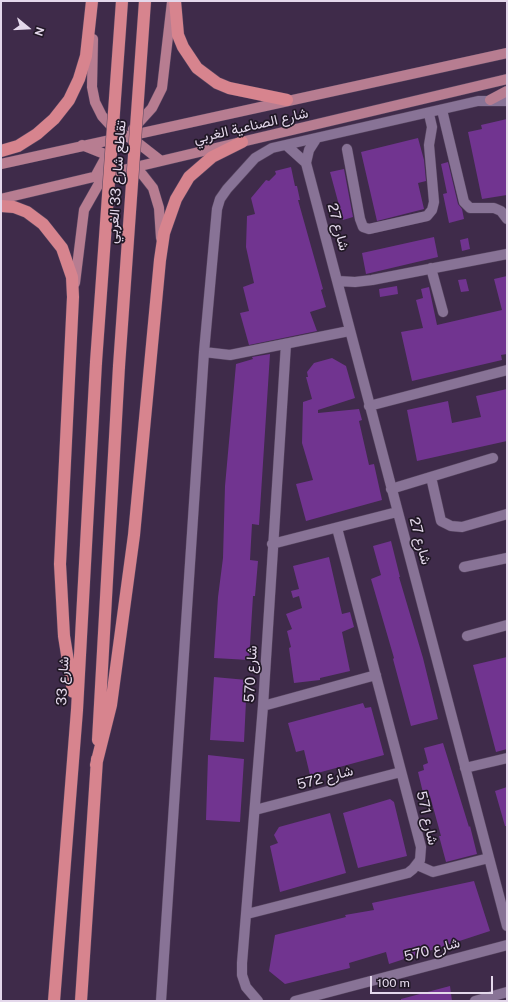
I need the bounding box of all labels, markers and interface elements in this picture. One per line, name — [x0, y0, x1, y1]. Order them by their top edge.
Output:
north arrow — [8, 8, 48, 48]
text: N — [32, 26, 46, 38]
street label: شارع الصناعية الغربي — [192, 105, 310, 147]
street label: تقاطع شارع 33 الغربي — [104, 120, 130, 244]
street label: شارع 27 — [324, 201, 352, 253]
street label: شارع 27 — [406, 515, 434, 567]
street label: شارع 570 — [241, 645, 261, 703]
street label: شارع 33 — [53, 656, 73, 706]
street label: شارع 572 — [295, 762, 355, 794]
street label: شارع 571 — [413, 789, 441, 847]
street label: شارع 570 — [402, 934, 462, 966]
scale bar — [372, 968, 495, 994]
text: 100 m — [377, 976, 410, 990]

